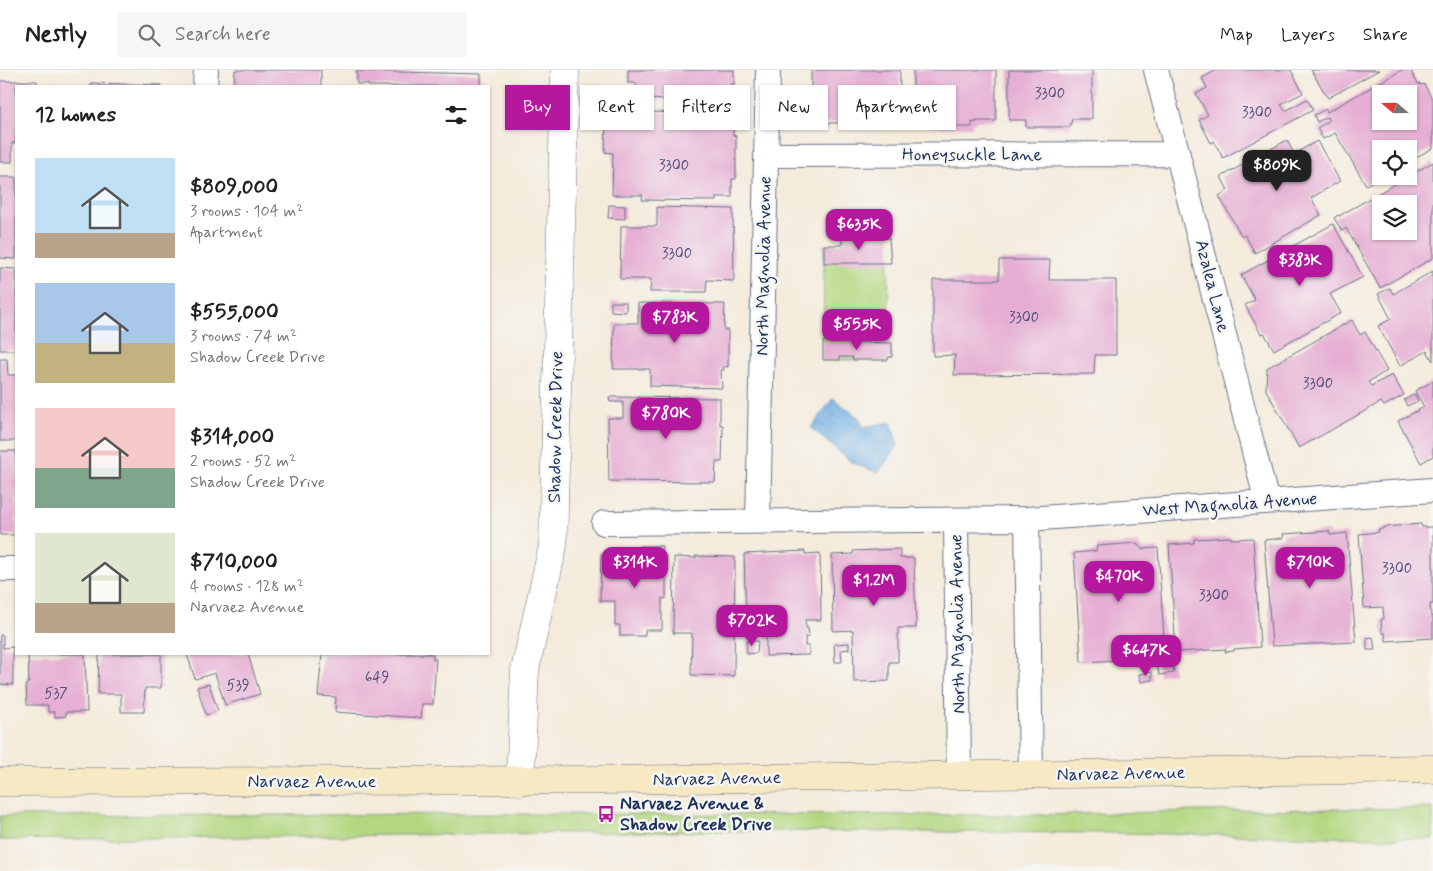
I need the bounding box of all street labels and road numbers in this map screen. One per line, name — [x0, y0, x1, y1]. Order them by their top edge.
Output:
street label: Honeysuckle Lane — [902, 143, 1042, 167]
street label: North Magnolia Avenue — [750, 176, 780, 356]
street label: Azalea Lane — [1189, 237, 1235, 335]
street label: Shadow Creek Drive — [543, 351, 569, 503]
street label: West Magnolia Avenue — [1142, 487, 1318, 525]
street label: North Magnolia Avenue — [944, 534, 974, 714]
street label: Narvaez Avenue — [1056, 761, 1186, 787]
street label: Narvaez Avenue — [652, 766, 782, 792]
street label: Narvaez Avenue — [248, 770, 377, 794]

